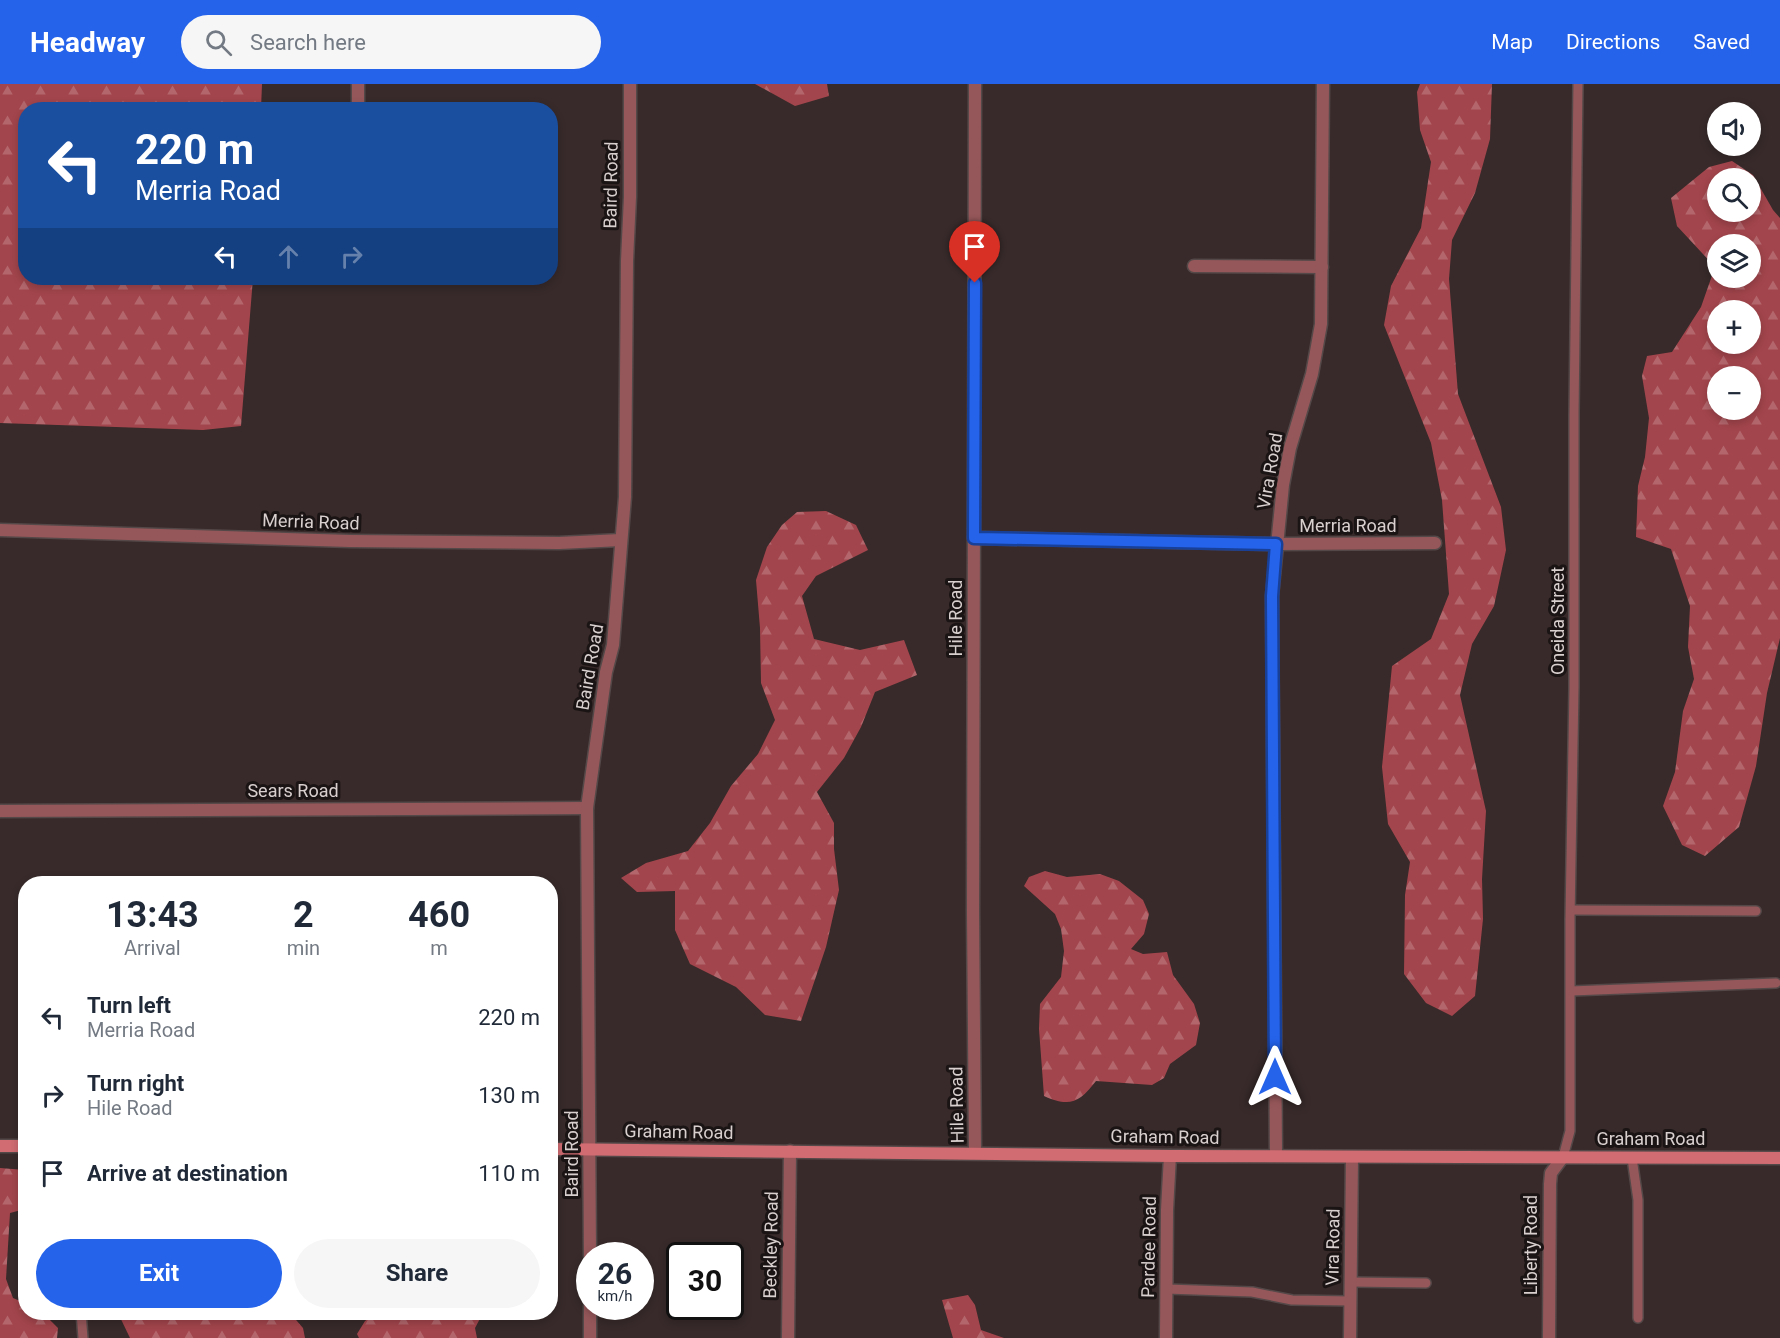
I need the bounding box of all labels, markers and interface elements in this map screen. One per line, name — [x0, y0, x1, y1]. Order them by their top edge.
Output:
search box — [181, 15, 601, 69]
text: Headway — [30, 26, 145, 59]
icon: search — [202, 26, 235, 59]
text: Search here — [250, 30, 366, 55]
text: Map — [1491, 30, 1533, 54]
text: Directions — [1566, 30, 1660, 54]
text: Saved — [1693, 30, 1750, 54]
map controls — [1707, 102, 1761, 420]
button: sound — [1707, 102, 1761, 156]
text: 220 m — [135, 125, 254, 174]
icon: left — [36, 126, 114, 204]
street label: Baird Road — [599, 141, 622, 229]
button: search — [1707, 168, 1761, 222]
text: Merria Road — [135, 175, 281, 207]
pin — [949, 221, 1000, 283]
icon: arrive — [958, 230, 991, 263]
button: layers — [1707, 234, 1761, 288]
icon: left — [209, 240, 242, 273]
icon: ahead — [272, 240, 305, 273]
icon: right — [335, 240, 368, 273]
button: + — [1707, 300, 1761, 354]
button: − — [1707, 366, 1761, 420]
street label: Vira Road — [1252, 431, 1287, 511]
street label: Merria Road — [262, 509, 360, 534]
street label: Merria Road — [1299, 515, 1397, 536]
street label: Oneida Street — [1547, 567, 1568, 675]
street label: Hile Road — [945, 580, 966, 656]
street label: Baird Road — [572, 622, 607, 712]
street label: Sears Road — [247, 780, 339, 801]
text: 13:43 — [106, 894, 199, 936]
text: 2 — [293, 894, 314, 936]
text: 460 — [408, 894, 470, 936]
text: Arrival — [124, 936, 181, 960]
text: min — [287, 936, 320, 960]
text: m — [430, 936, 448, 960]
text: Turn left — [87, 993, 171, 1018]
icon: left — [36, 1001, 69, 1034]
text: 220 m — [478, 1005, 540, 1030]
text: Merria Road — [87, 1018, 195, 1042]
position arrow — [1243, 1045, 1307, 1109]
street label: Hile Road — [945, 1066, 968, 1144]
text: Turn right — [87, 1071, 184, 1096]
icon: right — [36, 1079, 69, 1112]
text: 130 m — [478, 1083, 540, 1108]
text: Hile Road — [87, 1096, 172, 1120]
street label: Baird Road — [561, 1110, 582, 1198]
street label: Graham Road — [624, 1120, 734, 1143]
street label: Graham Road — [1110, 1125, 1220, 1148]
street label: Graham Road — [1596, 1128, 1706, 1149]
icon: arrive — [36, 1157, 69, 1190]
text: Arrive at destination — [87, 1161, 288, 1186]
text: 110 m — [478, 1161, 540, 1186]
street label: Beckley Road — [759, 1191, 782, 1299]
street label: Liberty Road — [1520, 1195, 1541, 1295]
street label: Pardee Road — [1137, 1196, 1160, 1298]
street label: Vira Road — [1321, 1208, 1344, 1286]
button: Exit — [36, 1239, 282, 1308]
button: Share — [294, 1239, 540, 1308]
speed limit sign: 30 — [666, 1242, 744, 1320]
text: 26 — [598, 1256, 632, 1291]
text: km/h — [597, 1287, 633, 1305]

